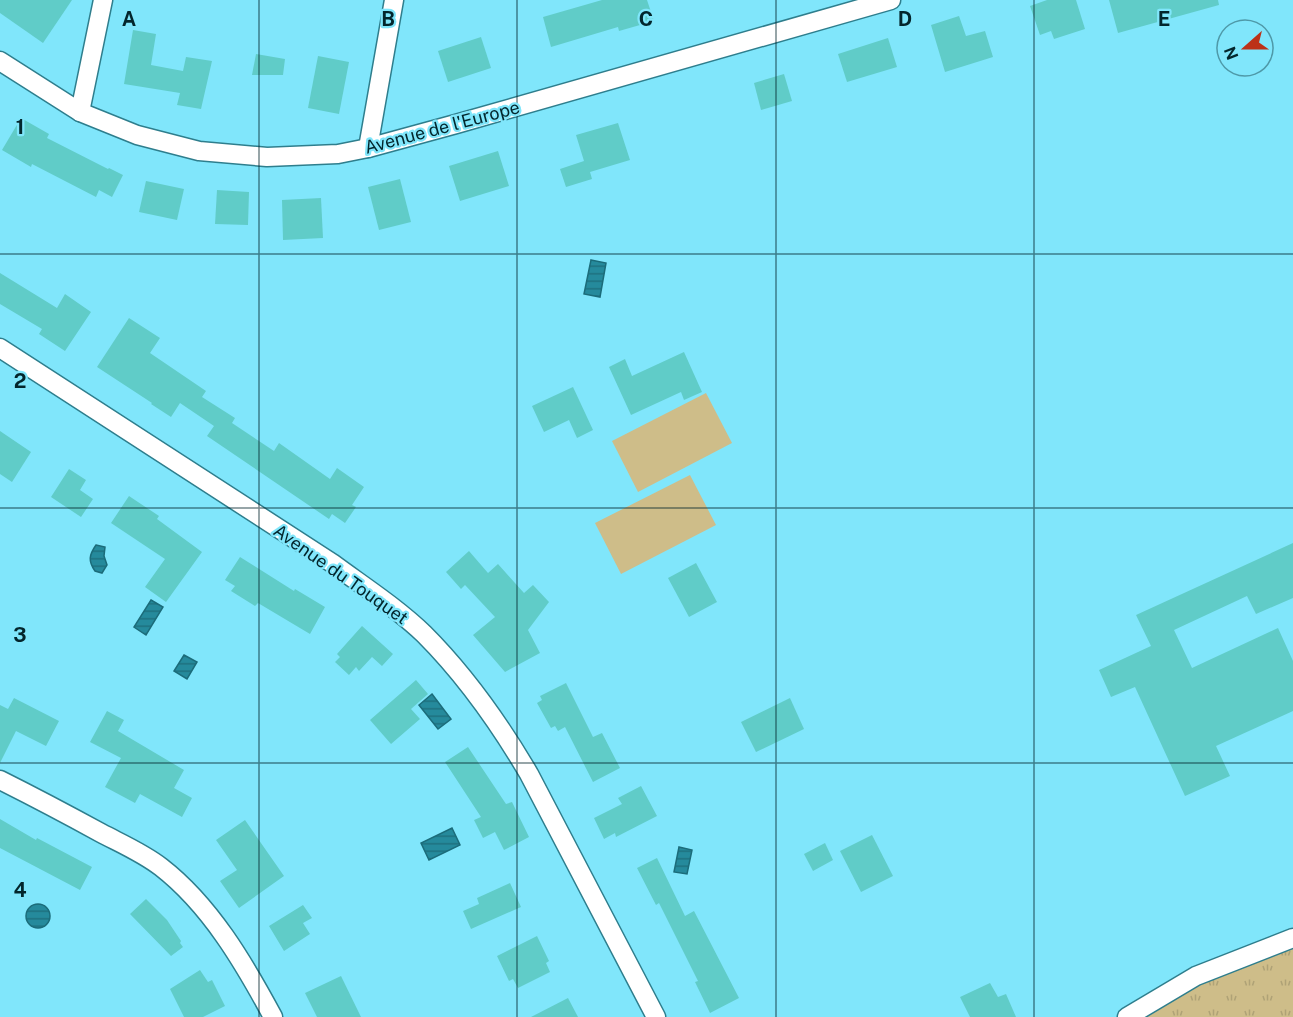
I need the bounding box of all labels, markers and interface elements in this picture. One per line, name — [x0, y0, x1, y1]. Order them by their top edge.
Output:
text: A — [122, 7, 136, 31]
text: B — [381, 7, 395, 31]
text: C — [639, 7, 653, 31]
text: D — [898, 7, 912, 31]
text: E — [1158, 7, 1170, 31]
north arrow — [1215, 18, 1275, 78]
text: N — [1220, 44, 1243, 62]
street label: Avenue de l'Europe — [362, 96, 522, 158]
text: 1 — [16, 115, 24, 139]
text: 2 — [14, 369, 26, 393]
street label: Avenue du Touquet — [270, 520, 412, 628]
text: 3 — [13, 623, 27, 647]
text: 4 — [13, 878, 27, 902]

